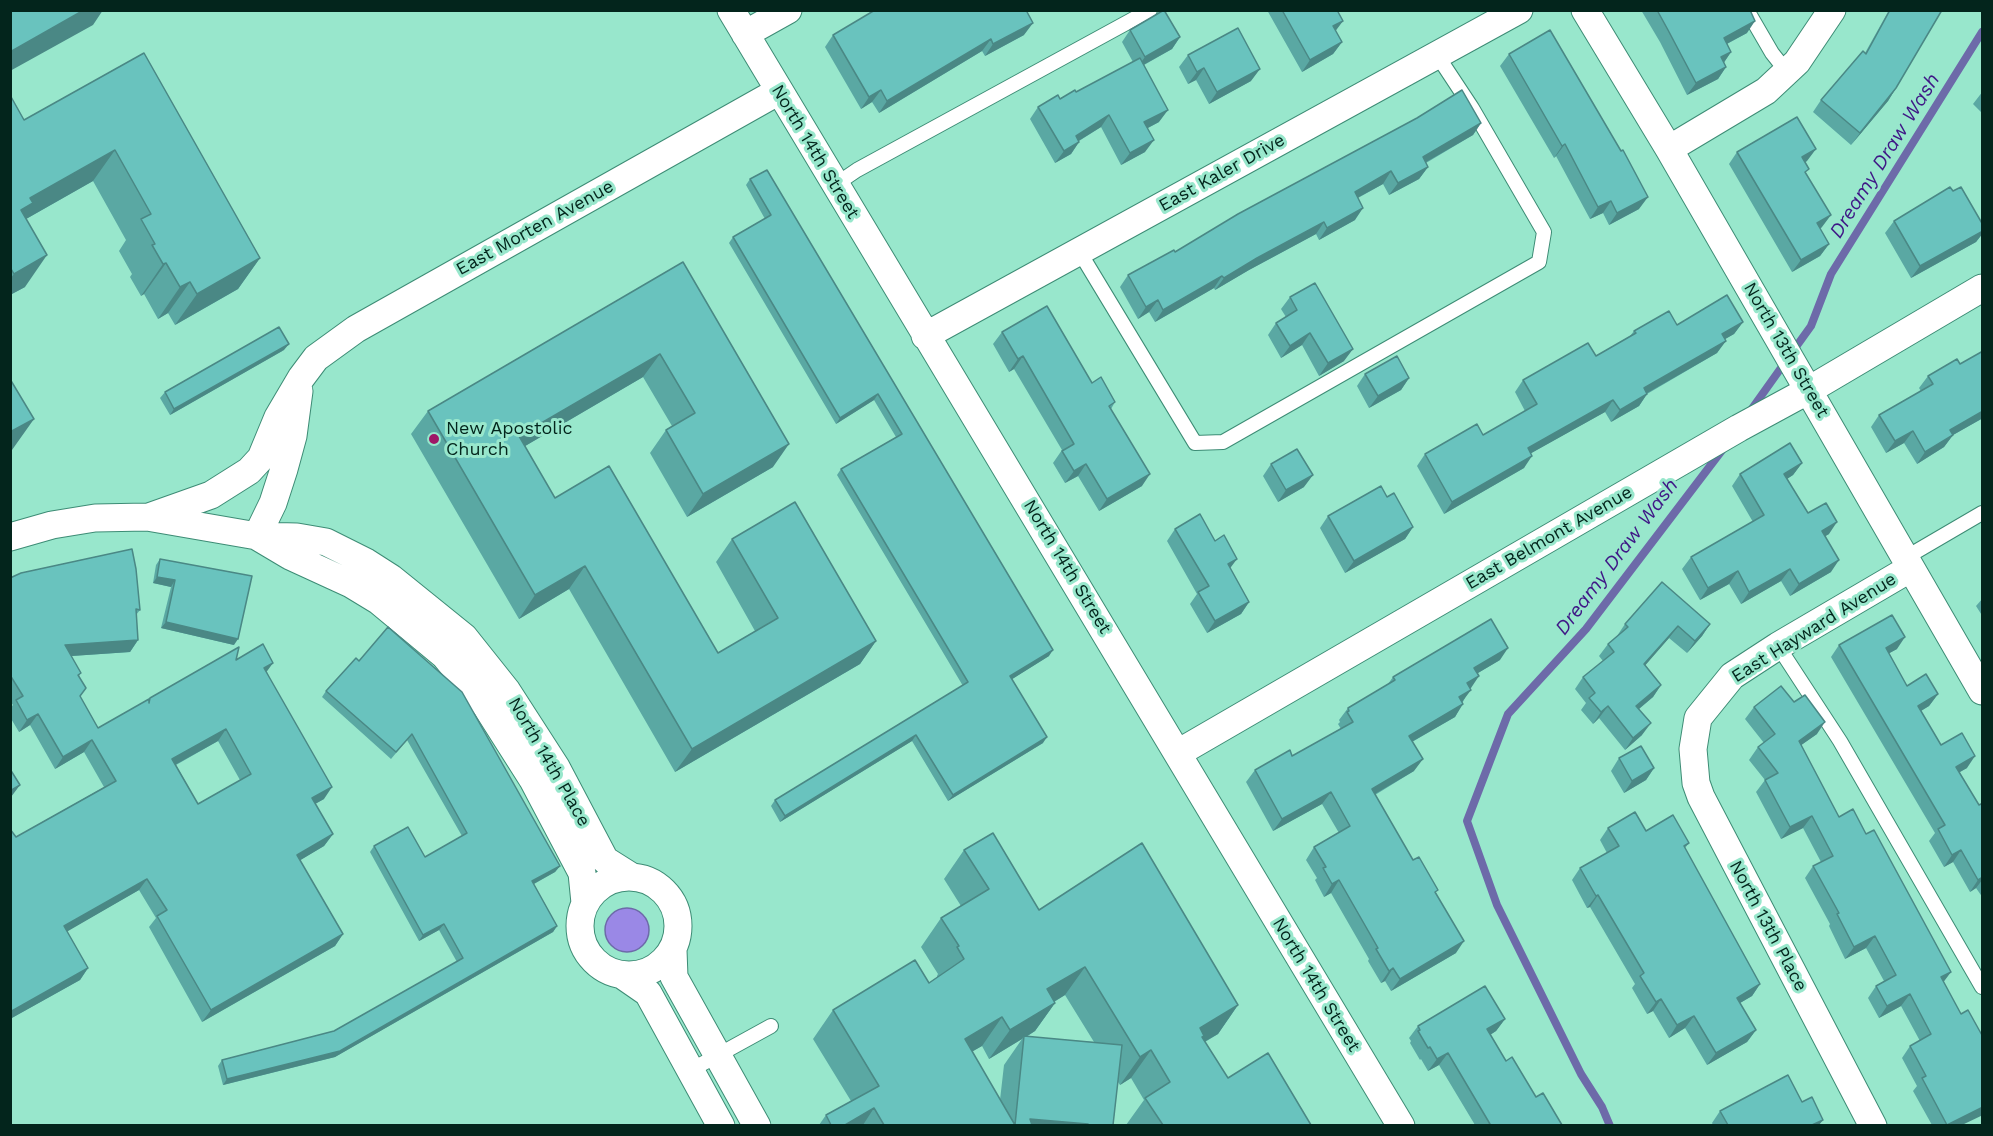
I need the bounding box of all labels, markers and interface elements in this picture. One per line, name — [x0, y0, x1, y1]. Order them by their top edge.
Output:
water label: Dreamy Draw Wash — [1825, 69, 1945, 243]
street label: North 14th Street — [766, 81, 864, 223]
street label: East Kaler Drive — [1155, 129, 1289, 217]
street label: East Morten Avenue — [453, 176, 617, 280]
street label: North 13th Street — [1739, 279, 1833, 421]
place label: New Apostolic Church — [446, 418, 573, 460]
marker: New Apostolic Church — [427, 432, 441, 446]
water label: Dreamy Draw Wash — [1550, 474, 1684, 640]
street label: East Belmont Avenue — [1462, 481, 1636, 595]
street label: North 14th Street — [1018, 496, 1116, 638]
street label: East Hayward Avenue — [1728, 568, 1900, 688]
street label: North 14th Place — [503, 694, 595, 830]
street label: North 13th Place — [1724, 857, 1812, 995]
street label: North 14th Street — [1267, 914, 1365, 1056]

